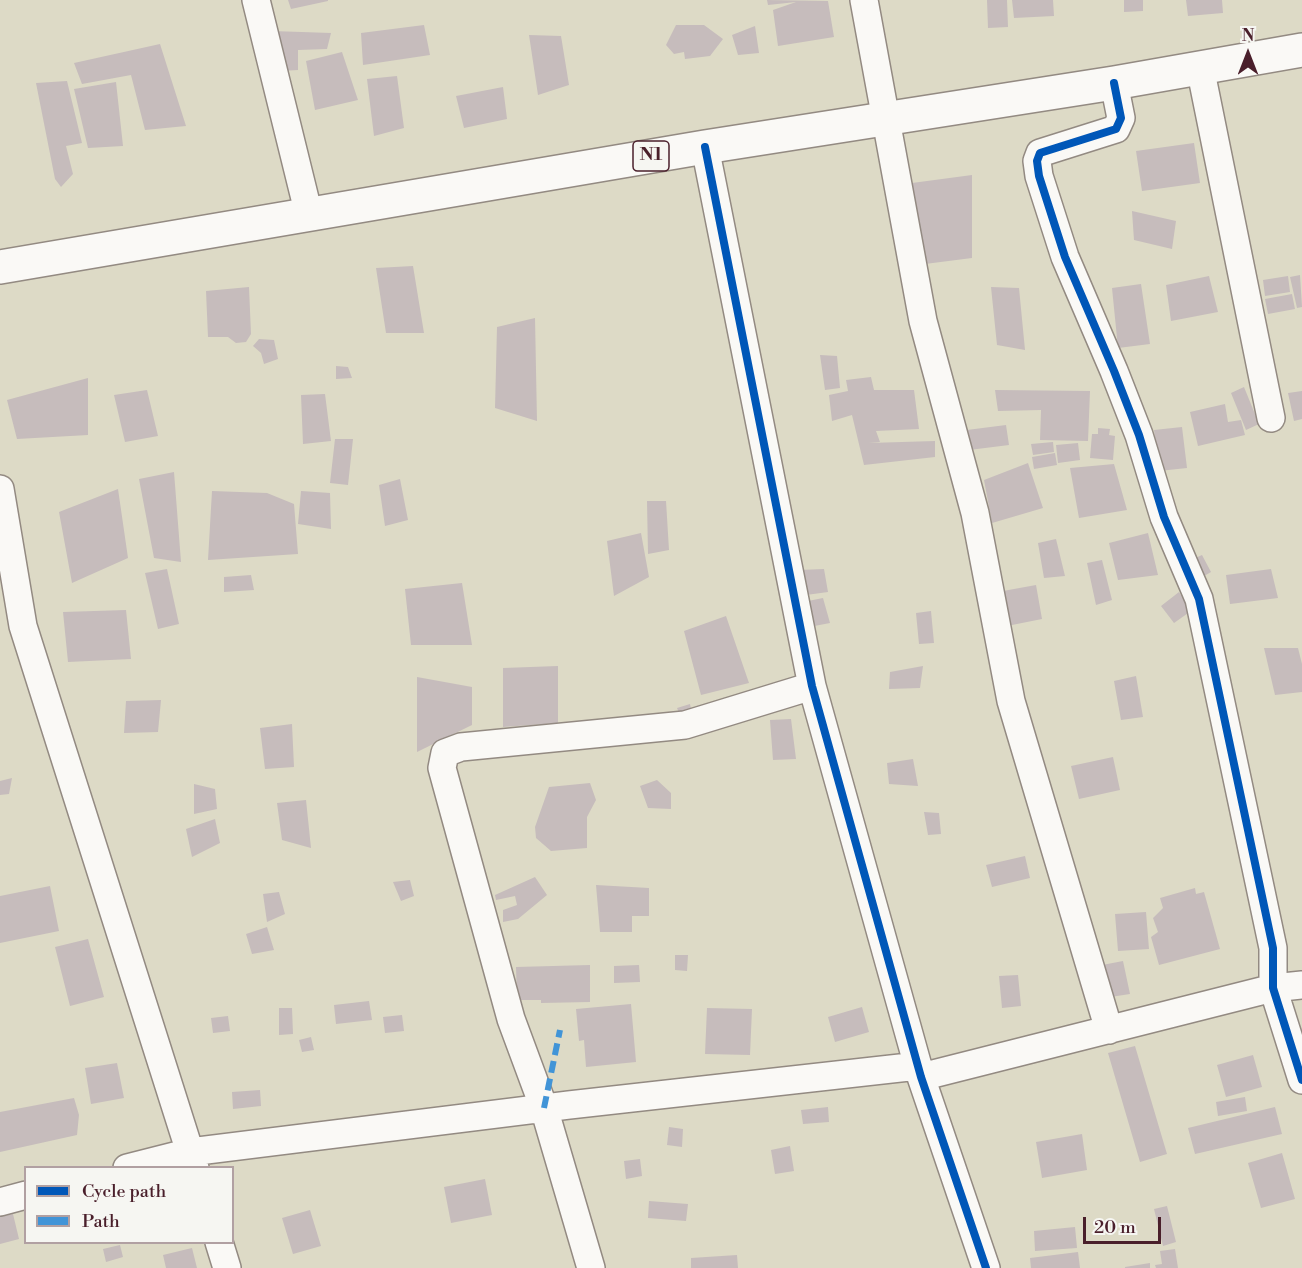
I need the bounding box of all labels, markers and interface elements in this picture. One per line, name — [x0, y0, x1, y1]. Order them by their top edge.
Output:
north arrow — [1218, 24, 1278, 84]
text: N — [1242, 26, 1254, 46]
road number: N1 — [633, 141, 669, 171]
legend — [24, 1166, 234, 1244]
text: Cycle path — [82, 1180, 166, 1203]
scale bar — [1086, 1205, 1164, 1243]
text: Path — [82, 1210, 120, 1233]
text: 20 m — [1094, 1216, 1136, 1239]

